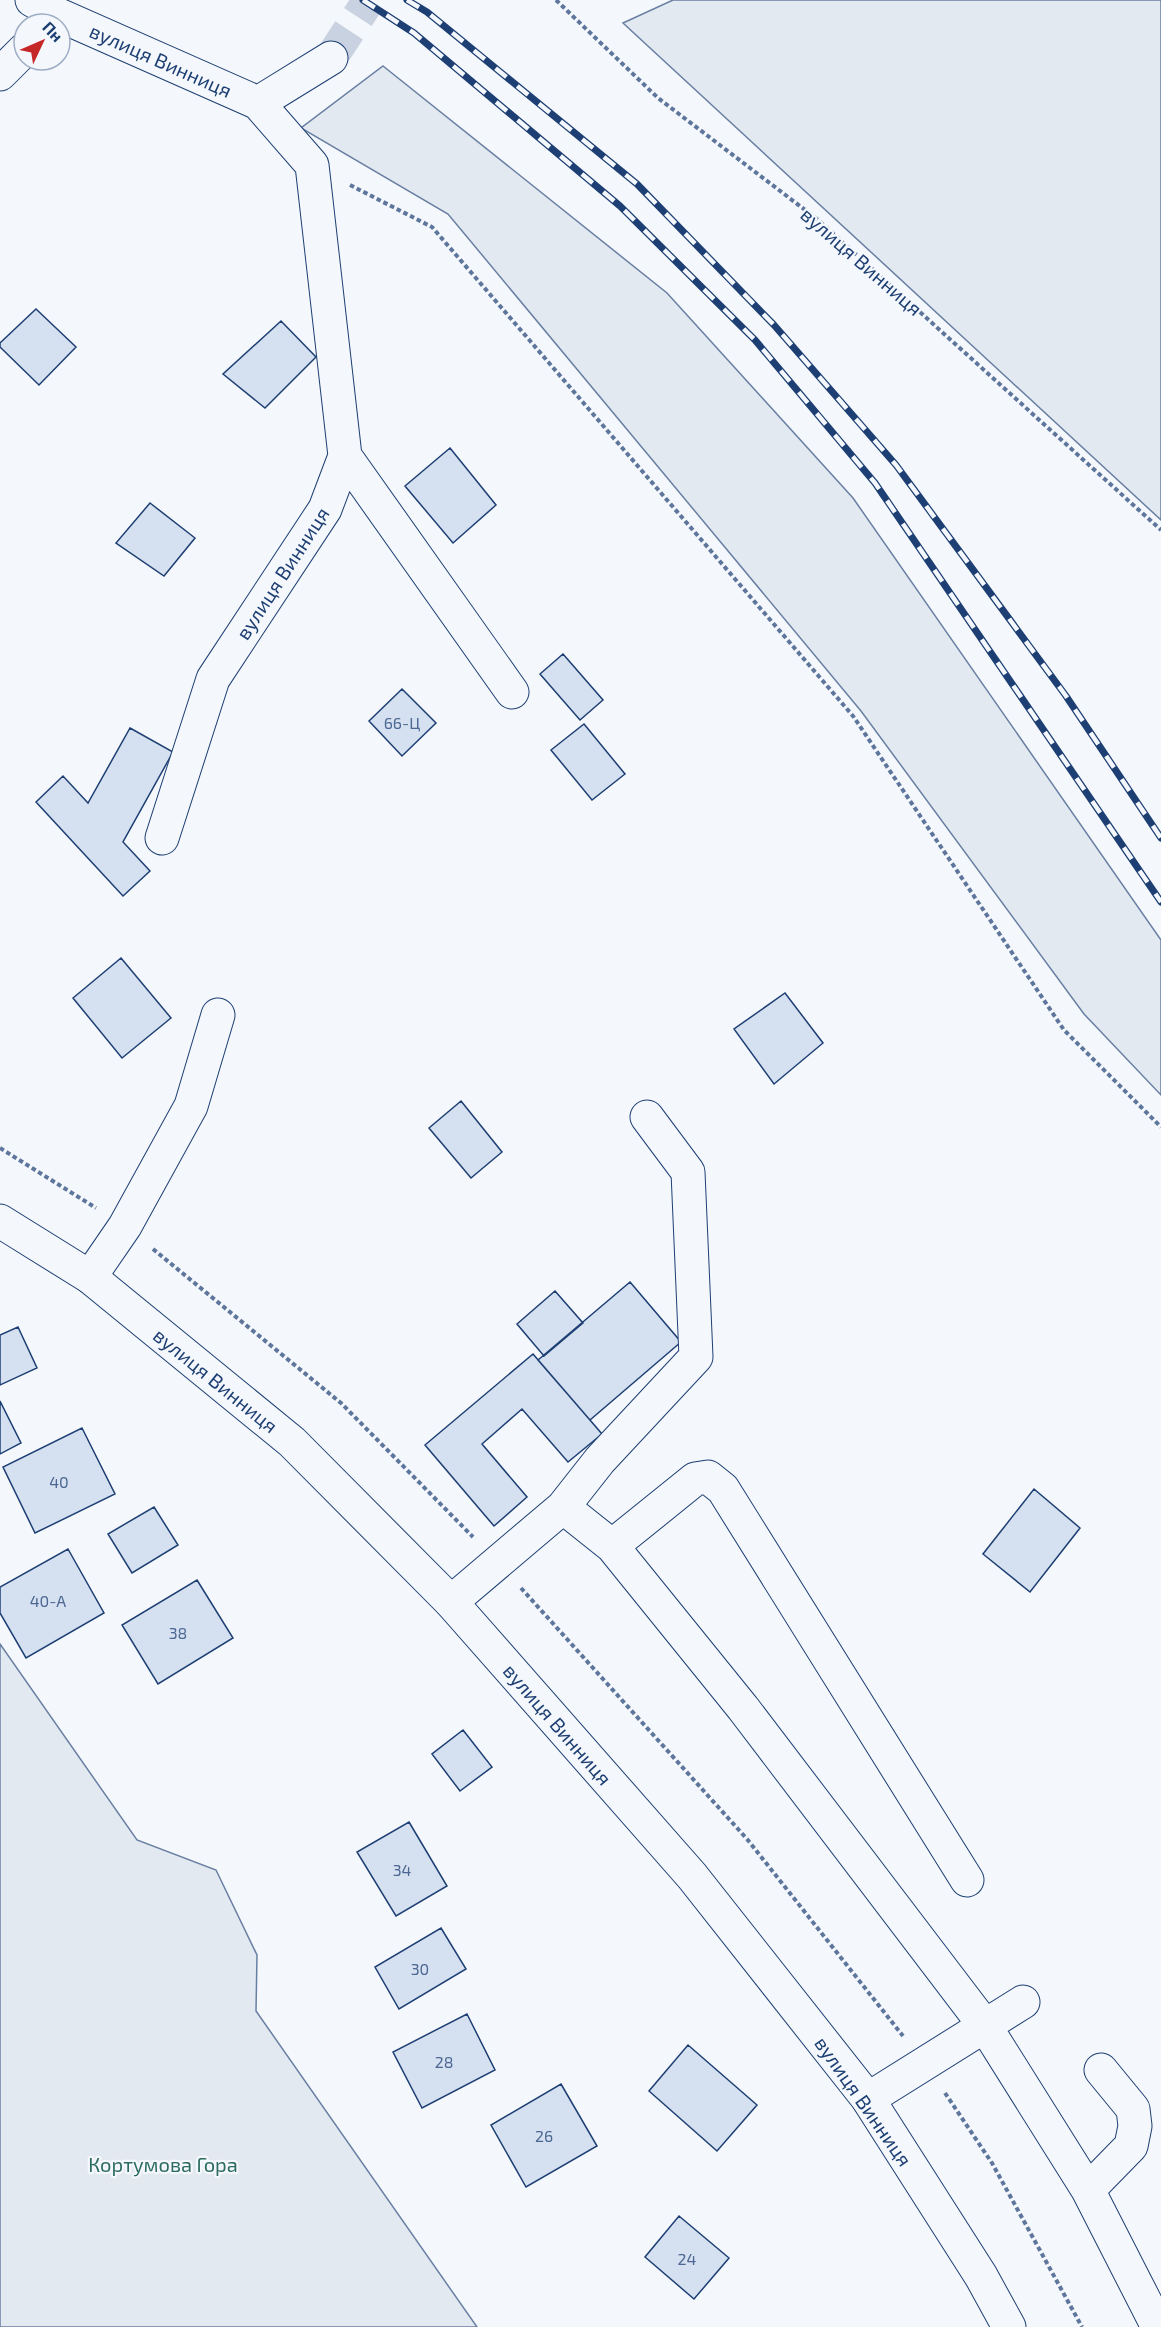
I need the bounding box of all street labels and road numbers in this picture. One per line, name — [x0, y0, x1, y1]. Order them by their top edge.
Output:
street label: вулиця Винниця — [86, 18, 236, 103]
street label: вулиця Винниця — [796, 202, 928, 321]
street label: вулиця Винниця — [230, 502, 335, 644]
street label: вулиця Винниця — [148, 1323, 283, 1438]
street label: вулиця Винниця — [498, 1658, 617, 1790]
street label: вулиця Винниця — [809, 2031, 918, 2171]

